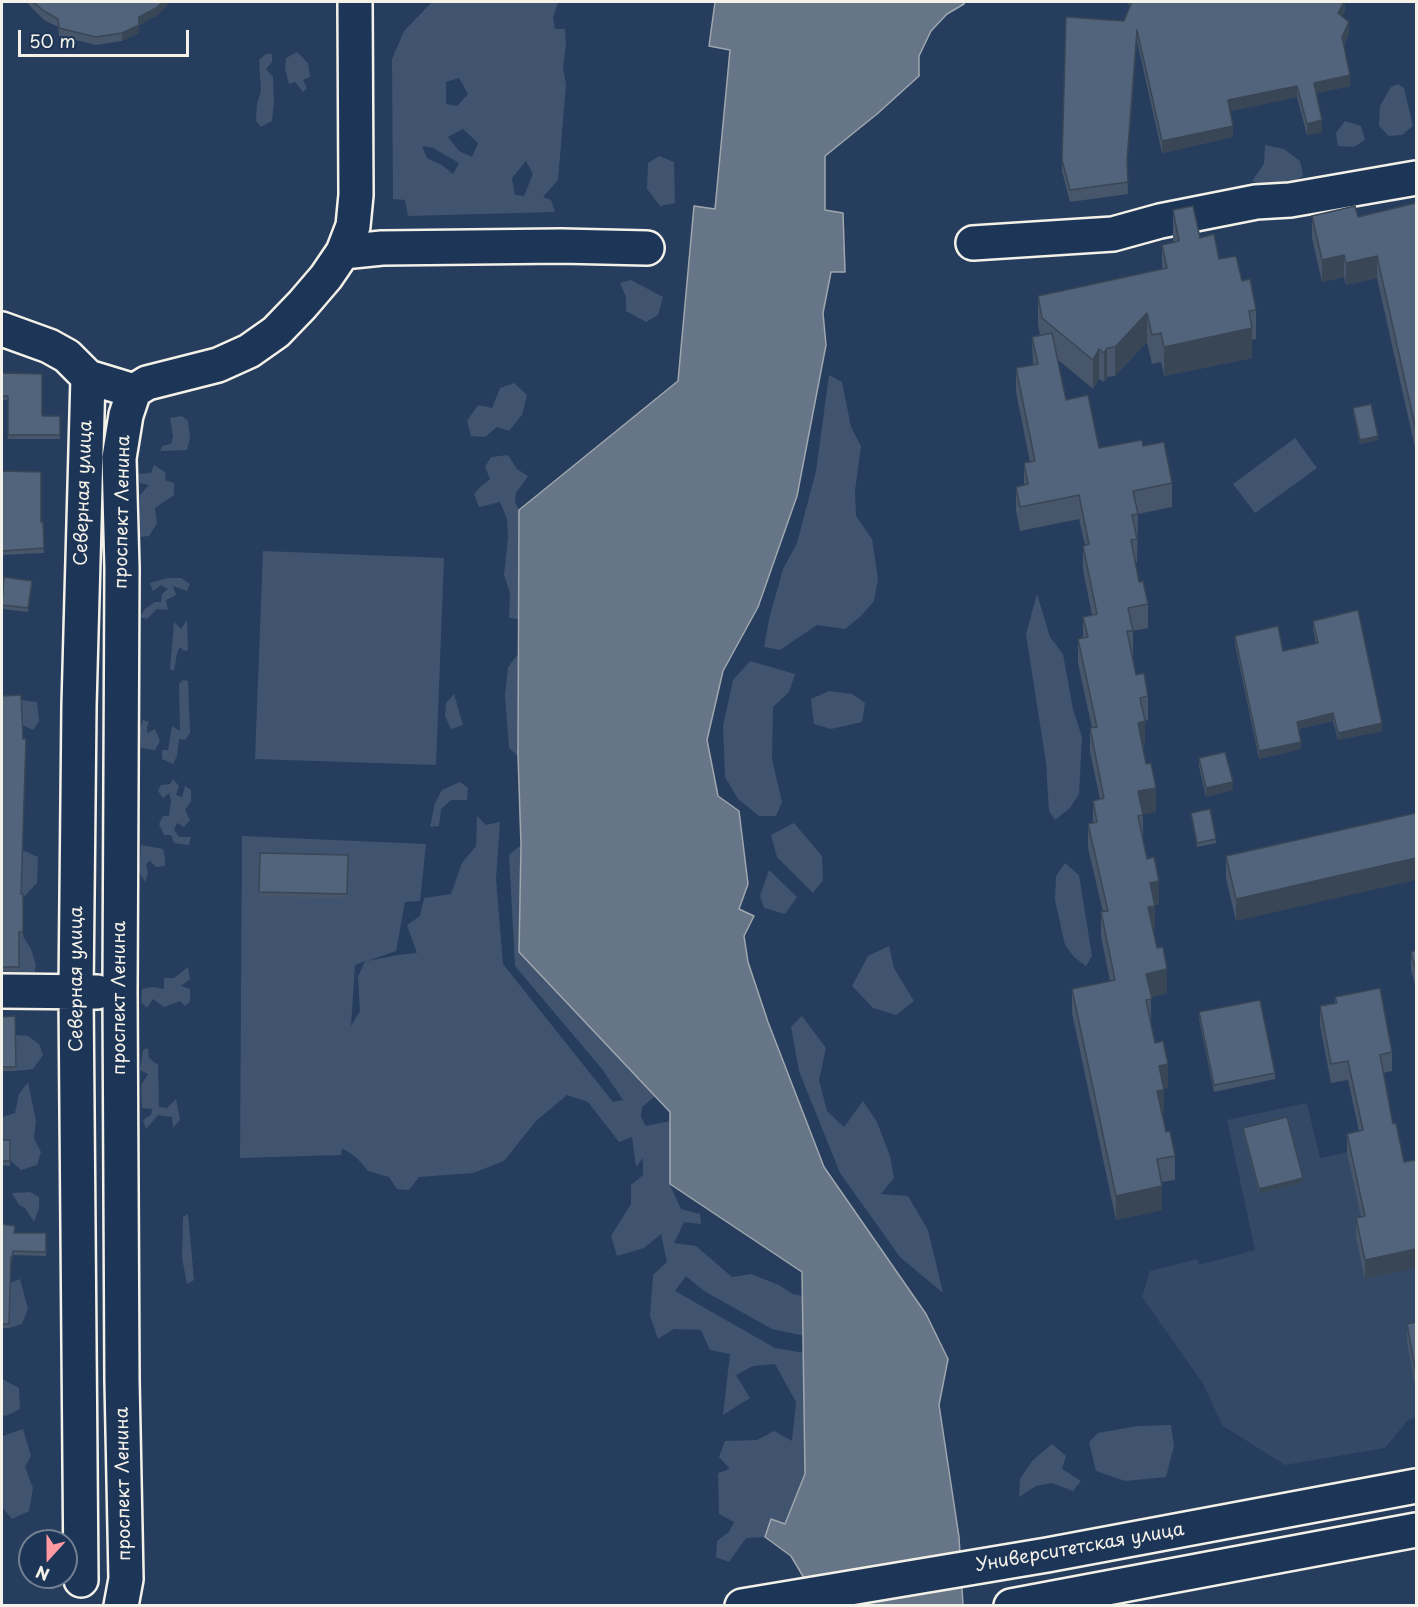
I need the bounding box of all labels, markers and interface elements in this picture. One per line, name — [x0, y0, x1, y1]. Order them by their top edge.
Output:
scale bar — [21, 18, 192, 56]
text: 50 m — [29, 27, 76, 54]
street label: Северная улица — [71, 420, 97, 566]
street label: проспект Ленина — [111, 435, 135, 589]
street label: Северная улица — [66, 906, 88, 1052]
street label: проспект Ленина — [109, 921, 131, 1075]
street label: проспект Ленина — [112, 1407, 136, 1561]
street label: Университетская улица — [974, 1519, 1186, 1577]
north arrow — [18, 1529, 78, 1589]
text: N — [32, 1560, 52, 1587]

